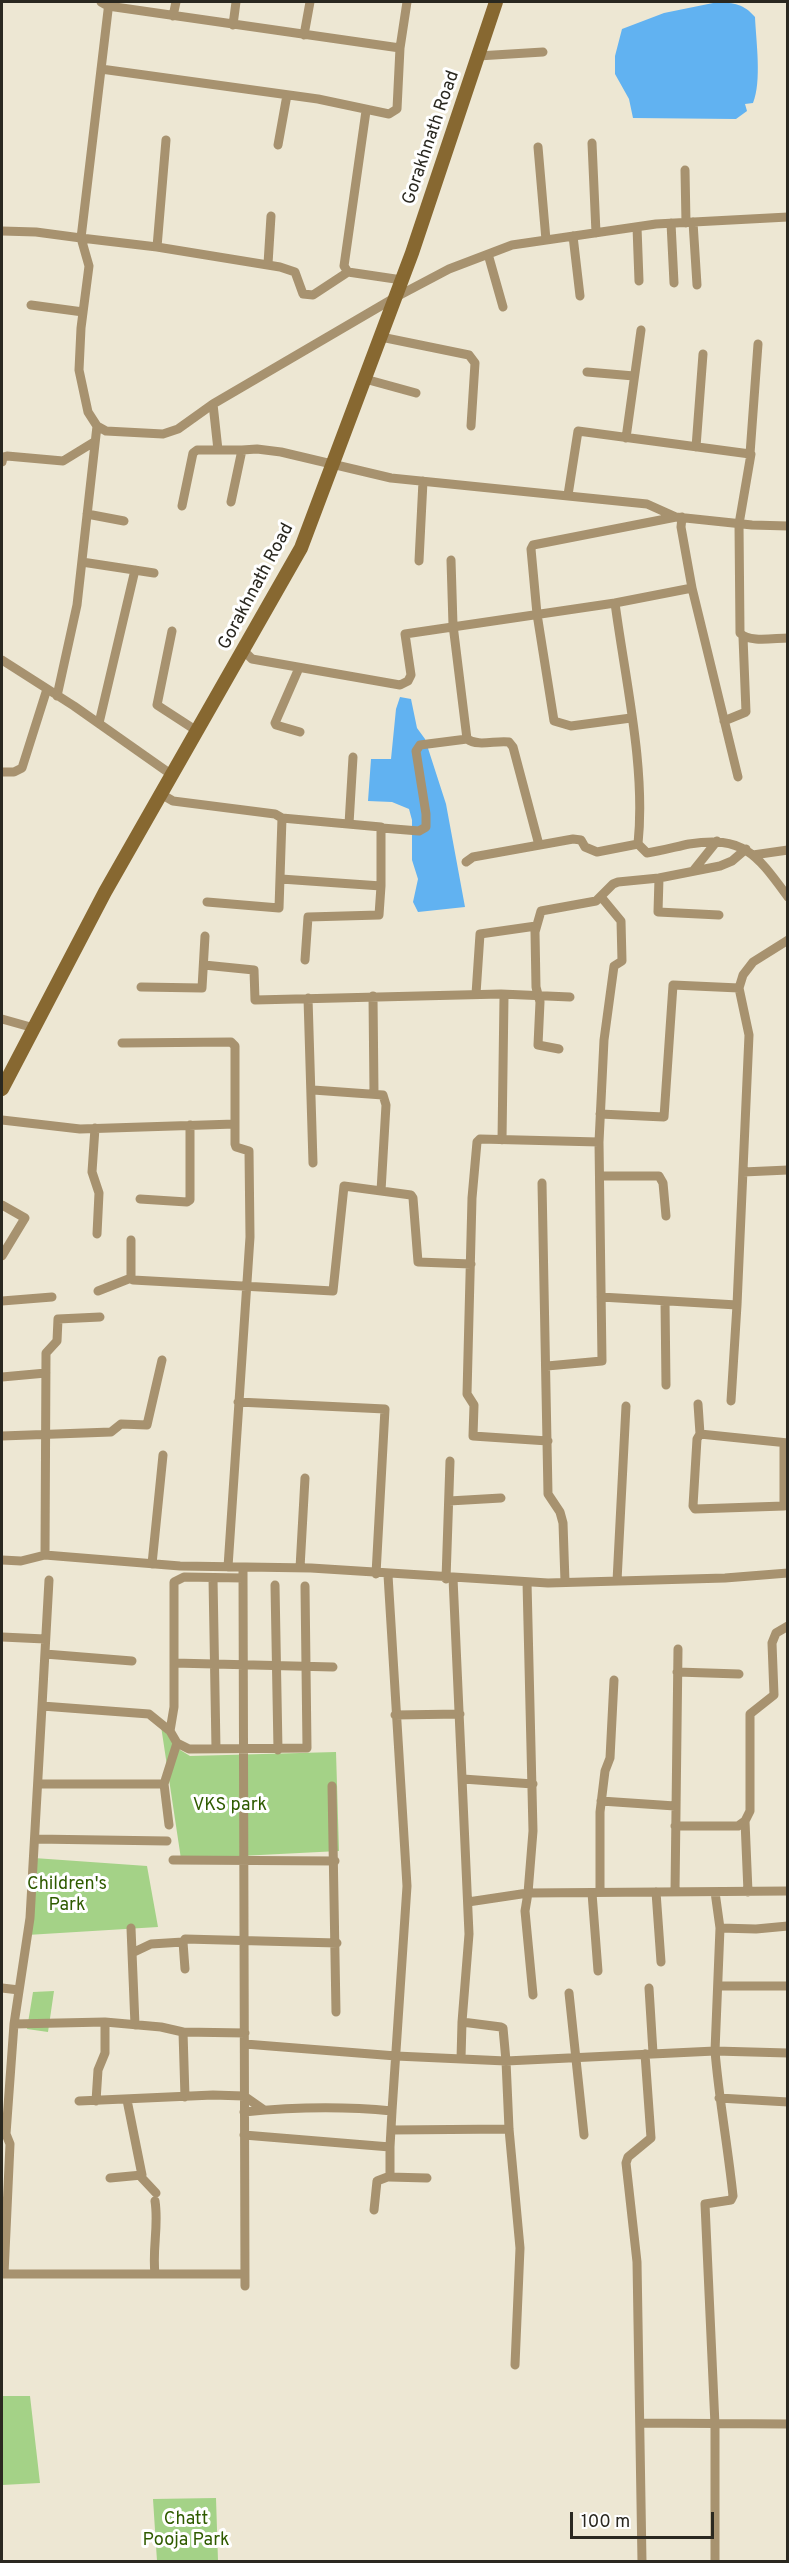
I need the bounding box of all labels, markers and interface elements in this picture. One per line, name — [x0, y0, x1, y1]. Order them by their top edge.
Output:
street label: Gorakhnath Road — [399, 68, 465, 208]
street label: Gorakhnath Road — [215, 520, 299, 654]
park label: VKS park — [193, 1795, 267, 1817]
park label: Children's Park — [27, 1874, 107, 1916]
scale bar — [573, 2500, 717, 2538]
park label: Chatt Pooja Park — [142, 2509, 230, 2552]
text: 100 m — [581, 2511, 630, 2534]

